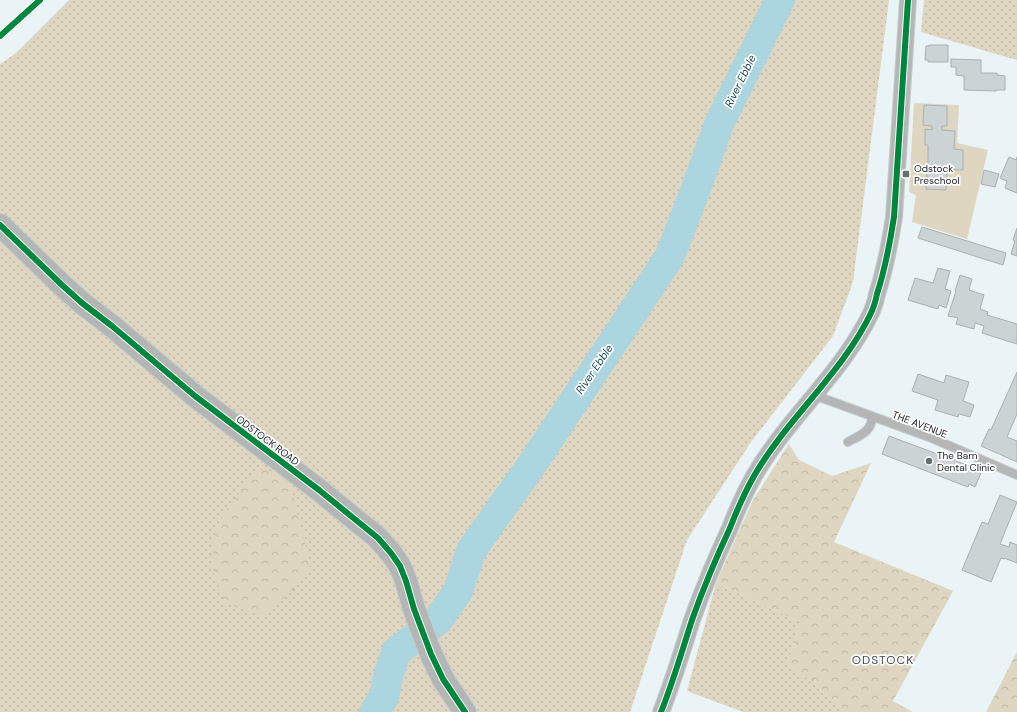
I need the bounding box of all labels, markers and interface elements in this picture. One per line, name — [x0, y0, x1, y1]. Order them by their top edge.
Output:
water label: River Ebble — [721, 52, 759, 110]
place label: Odstock Preschool — [914, 162, 960, 187]
marker: Odstock Preschool — [901, 169, 911, 179]
water label: River Ebble — [572, 342, 616, 396]
street label: THE AVENUE — [890, 408, 949, 441]
street label: ODSTOCK ROAD — [234, 412, 302, 468]
place label: The Barn Dental Clinic — [937, 449, 995, 474]
marker: The Barn Dental Clinic — [924, 456, 934, 466]
district label: ODSTOCK — [852, 652, 914, 668]

